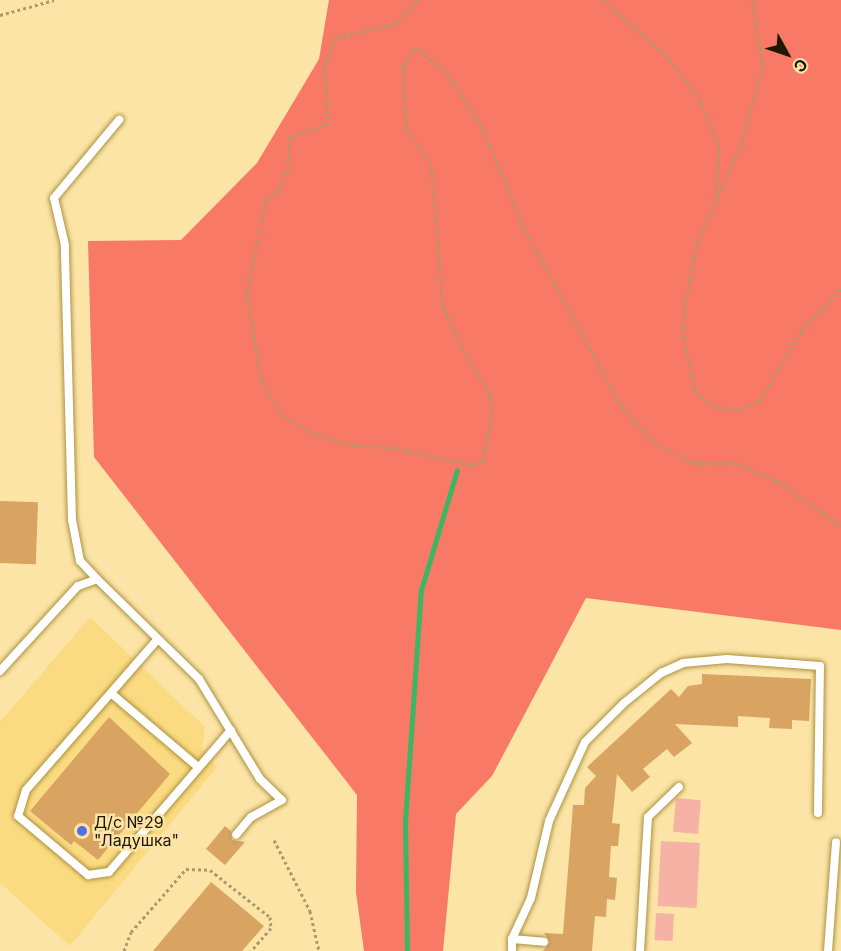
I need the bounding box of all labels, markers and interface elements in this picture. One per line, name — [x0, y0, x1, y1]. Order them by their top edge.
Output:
north arrow — [757, 24, 817, 84]
text: С — [789, 55, 812, 77]
place label: Д/с №29 "Ладушка" — [94, 812, 179, 850]
marker: Д/с №29 "Ладушка" — [75, 824, 89, 838]

